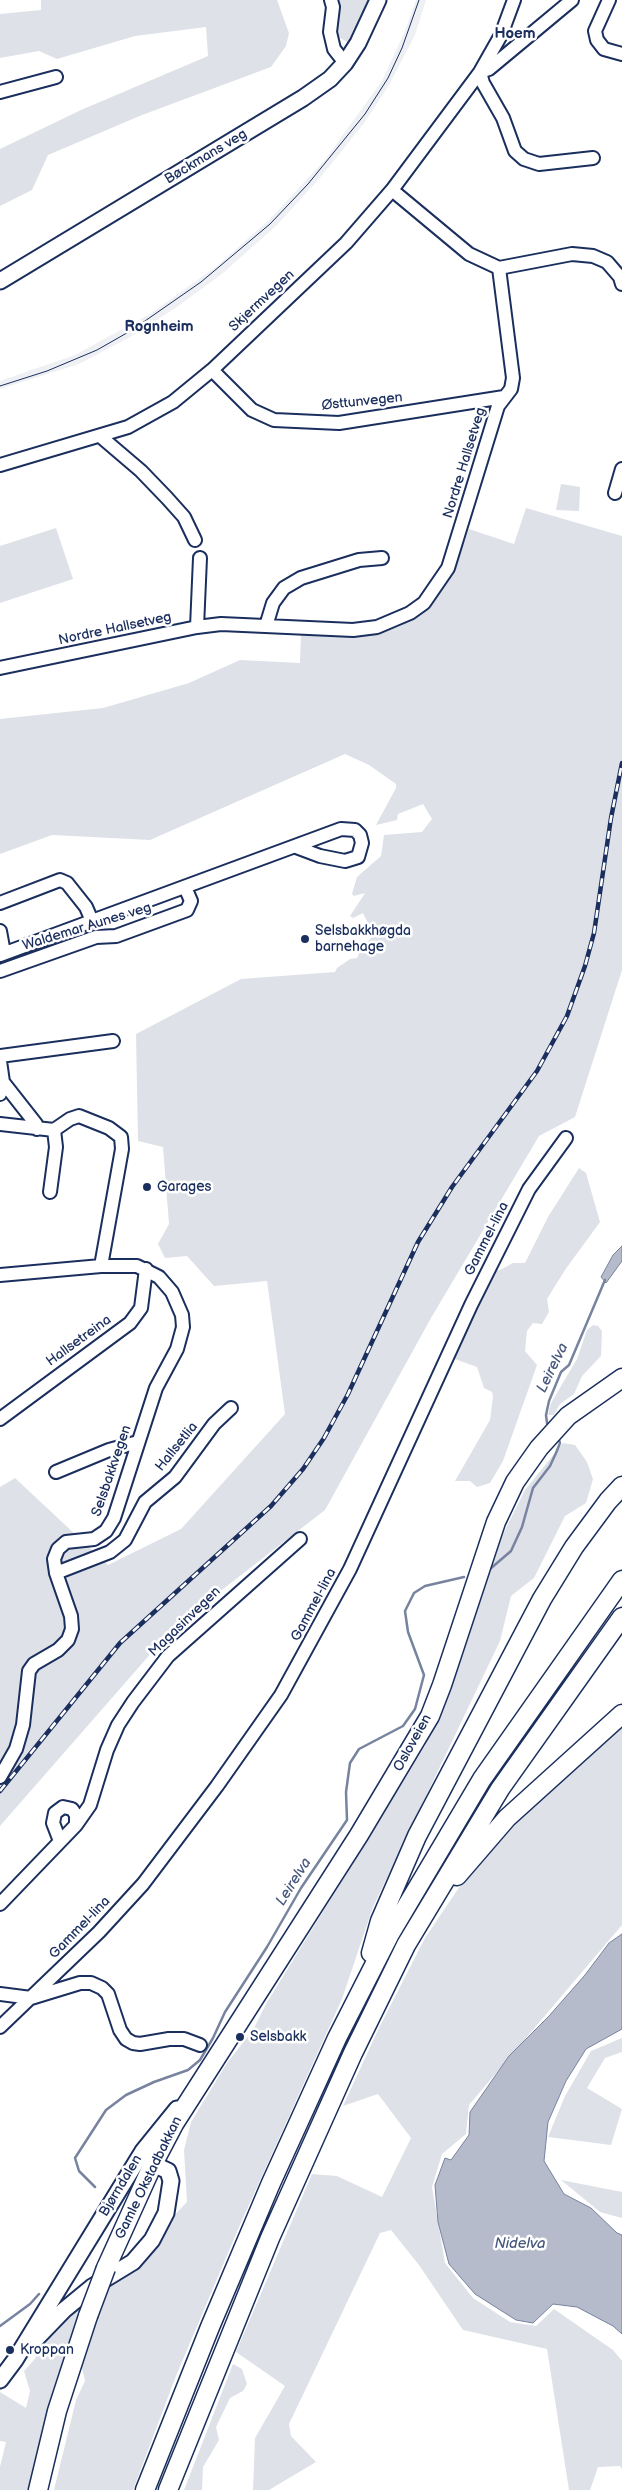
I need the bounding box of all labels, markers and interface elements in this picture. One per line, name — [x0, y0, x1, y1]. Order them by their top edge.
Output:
district label: Hoem — [494, 25, 536, 43]
street label: Bøckmans veg — [162, 126, 250, 188]
street label: Skjermvegen — [226, 267, 298, 335]
district label: Rognheim — [125, 318, 193, 336]
street label: Østtunvegen — [321, 389, 403, 415]
street label: Nordre Hallsetveg — [440, 406, 490, 520]
street label: Nordre Hallsetveg — [57, 609, 173, 649]
street label: Waldemar Aunes veg — [21, 899, 153, 955]
place label: Selsbakkhøgda barnehage — [315, 923, 411, 956]
marker: Selsbakkhøgda barnehage — [299, 933, 311, 945]
place label: Garages — [157, 1179, 211, 1195]
marker: Garages — [141, 1181, 153, 1193]
street label: Gammel-lina — [461, 1199, 513, 1279]
street label: Hallsetreina — [43, 1312, 115, 1370]
water label: Leirelva — [533, 1340, 573, 1396]
street label: Hallsetlia — [152, 1419, 202, 1475]
street label: Selsbakkvegen — [89, 1423, 135, 1519]
street label: Gammel-lina — [288, 1566, 340, 1644]
street label: Magasinvegen — [146, 1584, 224, 1660]
street label: Osloveien — [390, 1711, 436, 1775]
water label: Leirelva — [272, 1855, 316, 1909]
street label: Gammel-lina — [46, 1893, 114, 1963]
place label: Selsbakk — [250, 2029, 306, 2045]
marker: Selsbakk — [234, 2031, 246, 2043]
street label: Gamle Okstadbakkan — [112, 2114, 186, 2242]
street label: Bjørndalen — [96, 2152, 146, 2220]
water label: Nidelva — [495, 2235, 545, 2253]
place label: Kroppan — [20, 2342, 74, 2358]
marker: Kroppan — [4, 2344, 16, 2356]

